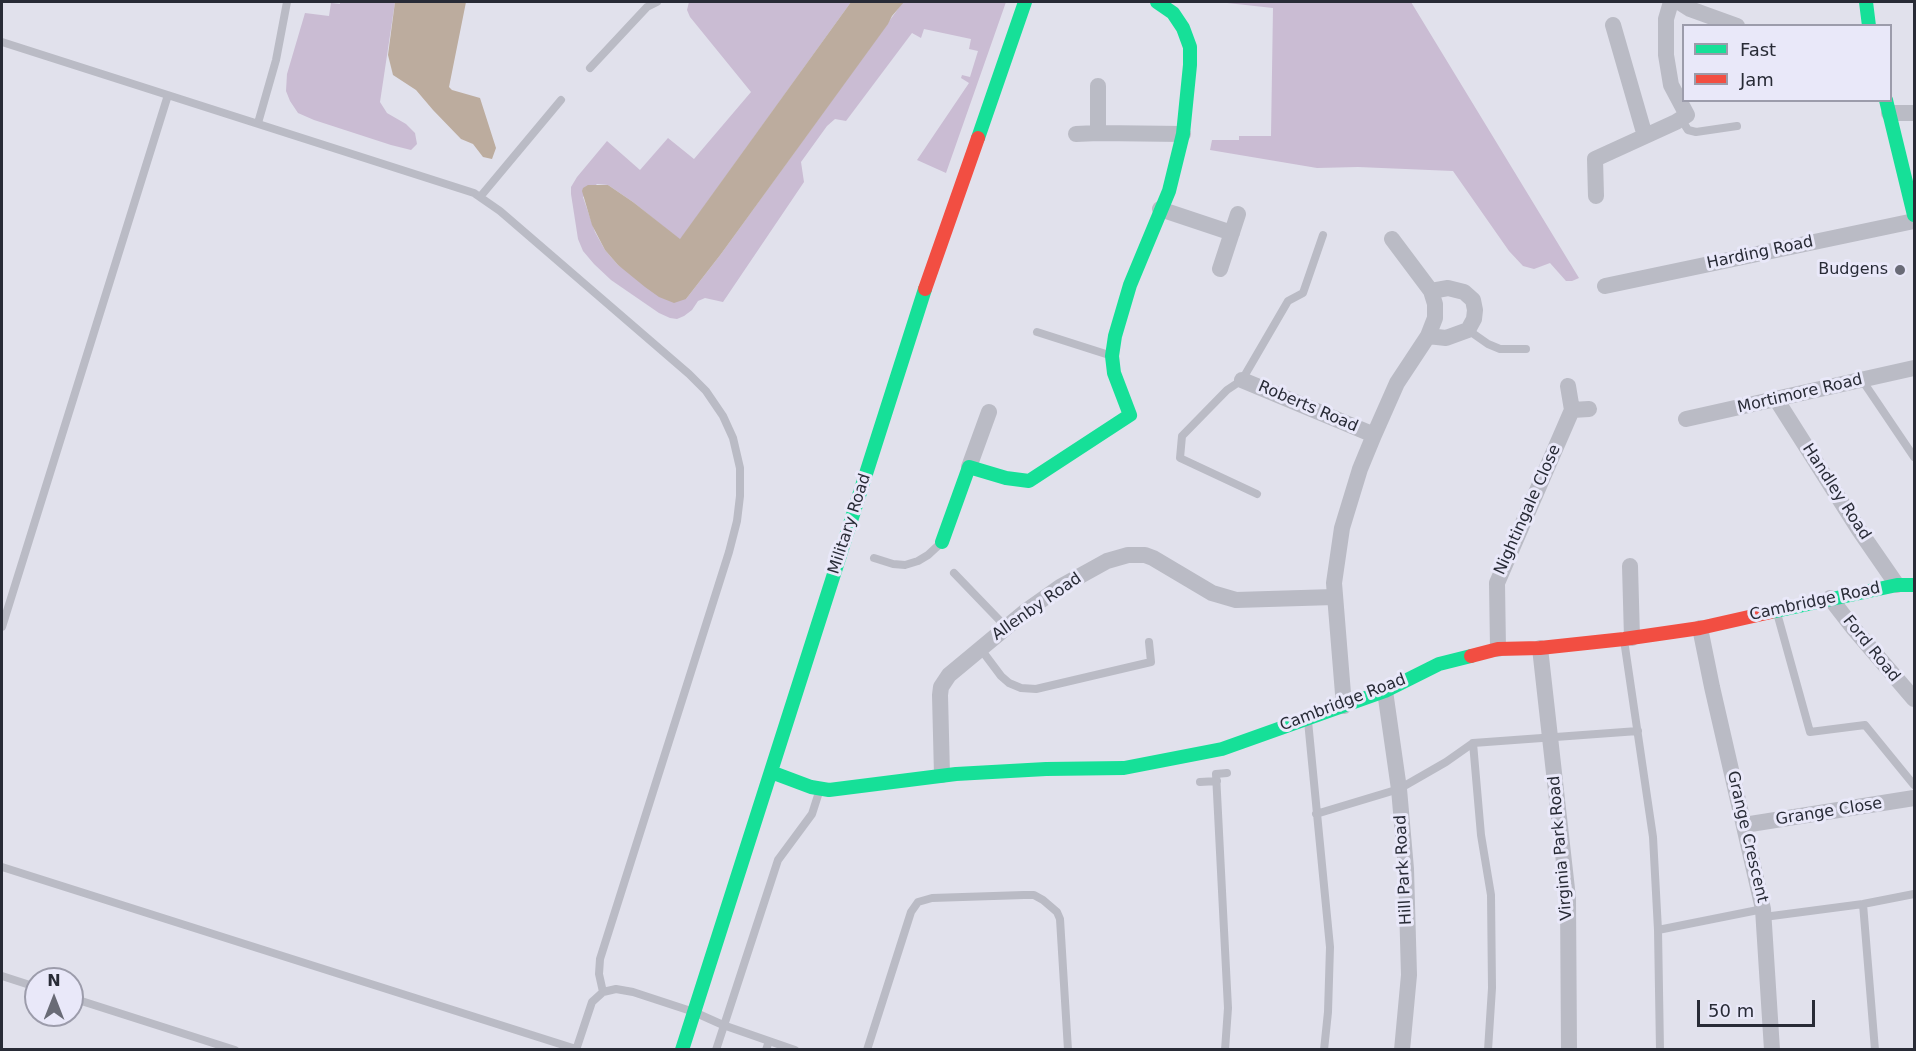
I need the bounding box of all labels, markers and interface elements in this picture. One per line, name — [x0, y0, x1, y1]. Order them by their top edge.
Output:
legend — [1682, 24, 1892, 102]
text: Fast — [1740, 39, 1776, 60]
text: Jam — [1740, 69, 1774, 90]
street label: Harding Road — [1705, 232, 1815, 274]
place label: Budgens — [1818, 260, 1888, 280]
marker: Budgens — [1893, 263, 1907, 277]
street label: Mortimore Road — [1736, 370, 1864, 418]
street label: Roberts Road — [1255, 377, 1361, 437]
street label: Handley Road — [1798, 440, 1874, 544]
street label: Nightingale Close — [1491, 442, 1565, 578]
street label: Military Road — [825, 471, 875, 577]
street label: Allenby Road — [989, 569, 1085, 645]
street label: Cambridge Road — [1748, 579, 1882, 625]
street label: Ford Road — [1838, 612, 1904, 686]
street label: Cambridge Road — [1277, 670, 1409, 736]
street label: Grange Crescent — [1723, 769, 1771, 905]
street label: Virginia Park Road — [1545, 775, 1577, 921]
street label: Grange Close — [1774, 794, 1884, 830]
street label: Hill Park Road — [1392, 814, 1416, 926]
north arrow — [24, 967, 84, 1027]
text: N — [47, 971, 61, 990]
scale bar — [1700, 988, 1818, 1026]
text: 50 m — [1708, 1000, 1754, 1021]

